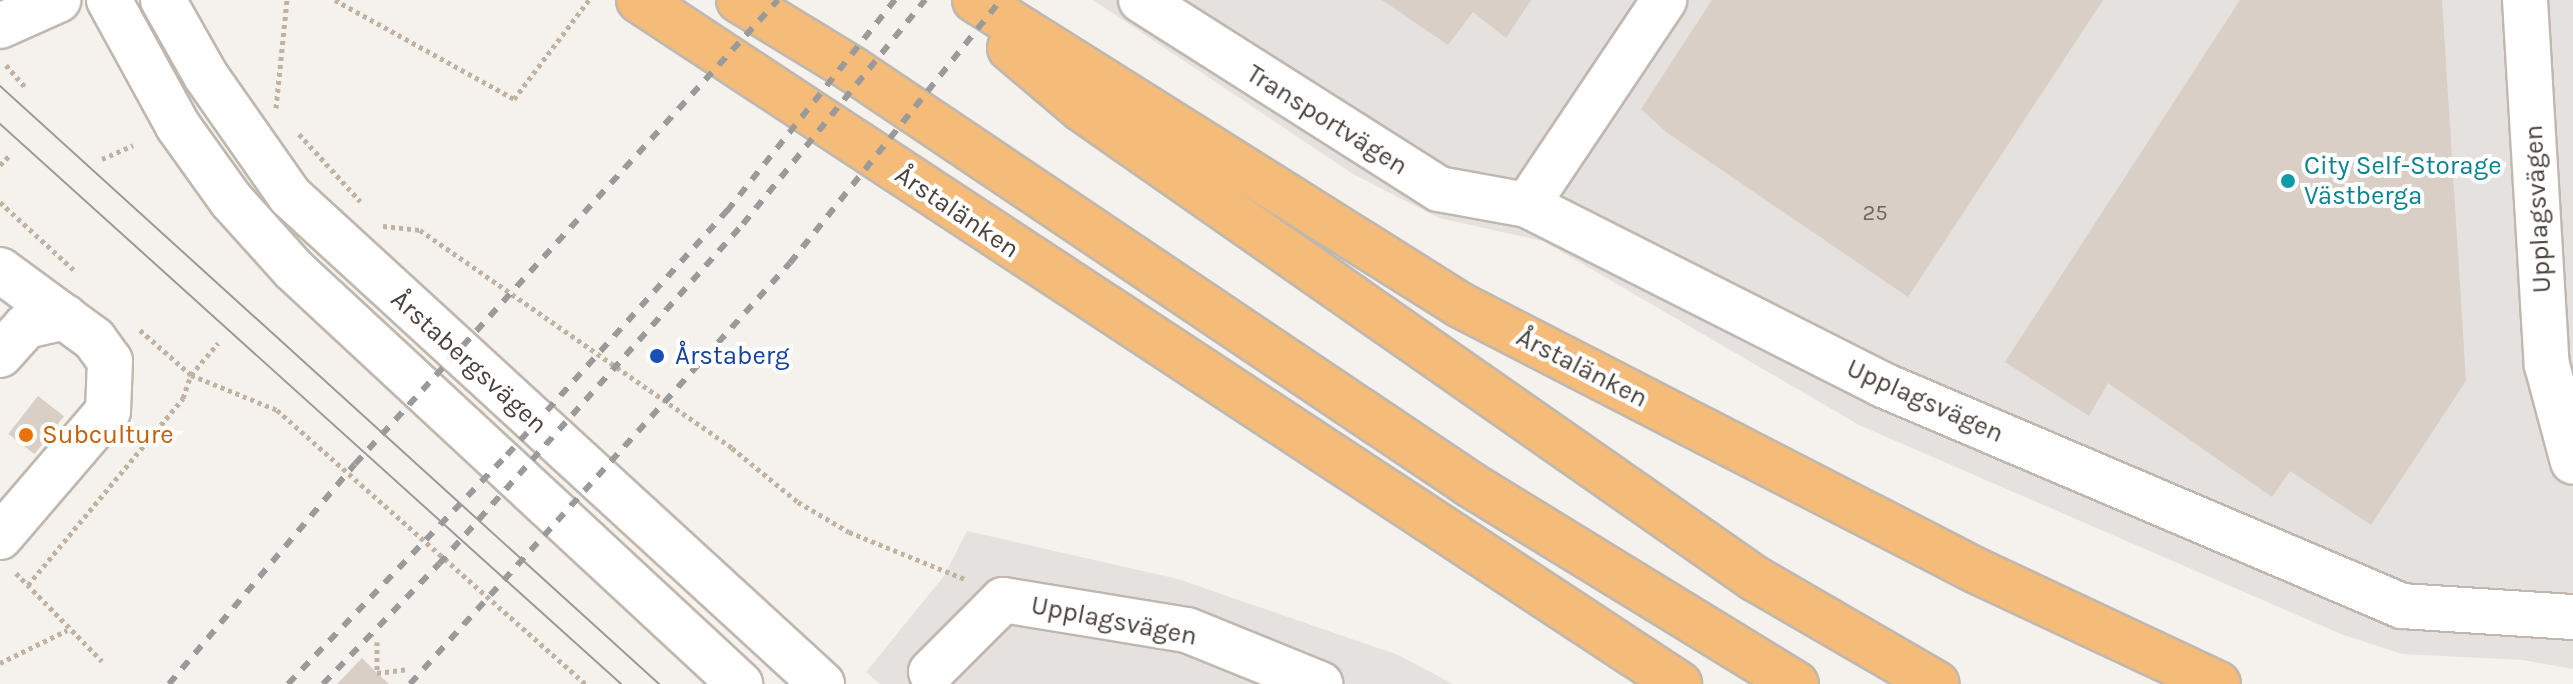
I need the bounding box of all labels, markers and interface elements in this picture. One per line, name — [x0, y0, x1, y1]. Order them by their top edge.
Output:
street label: Transportvägen — [1241, 58, 1413, 182]
street label: Upplagsvägen — [2518, 124, 2558, 294]
place label: City Self-Storage Västberga — [2304, 150, 2501, 212]
street label: Årstalänken — [889, 159, 1025, 265]
marker: City Self-Storage Västberga — [2279, 172, 2297, 190]
house number: 25 — [1862, 201, 1888, 227]
street label: Årstabergsvägen — [385, 284, 553, 440]
street label: Årstalänken — [1511, 322, 1653, 414]
place label: Årstaberg — [675, 340, 790, 372]
marker: Årstaberg — [646, 345, 668, 367]
street label: Upplagsvägen — [1842, 353, 2008, 449]
place label: Subculture — [42, 419, 174, 451]
marker: Subculture — [17, 426, 35, 444]
street label: Upplagsvägen — [1028, 590, 1200, 652]

